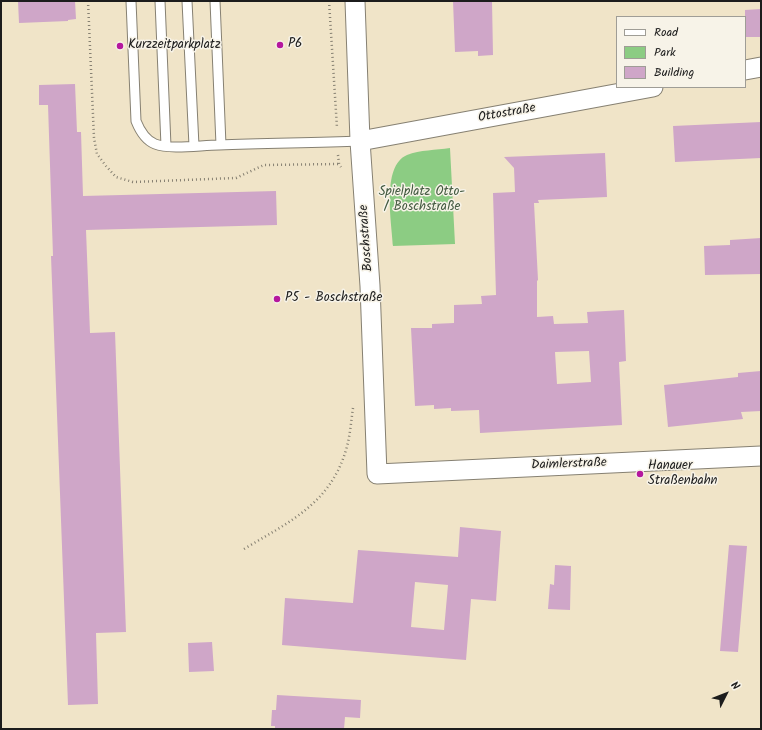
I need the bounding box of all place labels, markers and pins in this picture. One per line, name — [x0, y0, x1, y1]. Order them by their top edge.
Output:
place label: P6 — [288, 37, 302, 53]
place label: Kurzzeitparkplatz — [128, 38, 221, 54]
marker: P6 — [275, 40, 285, 50]
marker: Kurzzeitparkplatz — [115, 41, 125, 51]
place label: P5 - Boschstraße — [285, 291, 382, 307]
marker: P5 - Boschstraße — [272, 294, 282, 304]
place label: Hanauer Straßenbahn — [648, 459, 718, 490]
marker: Hanauer Straßenbahn — [635, 469, 645, 479]

